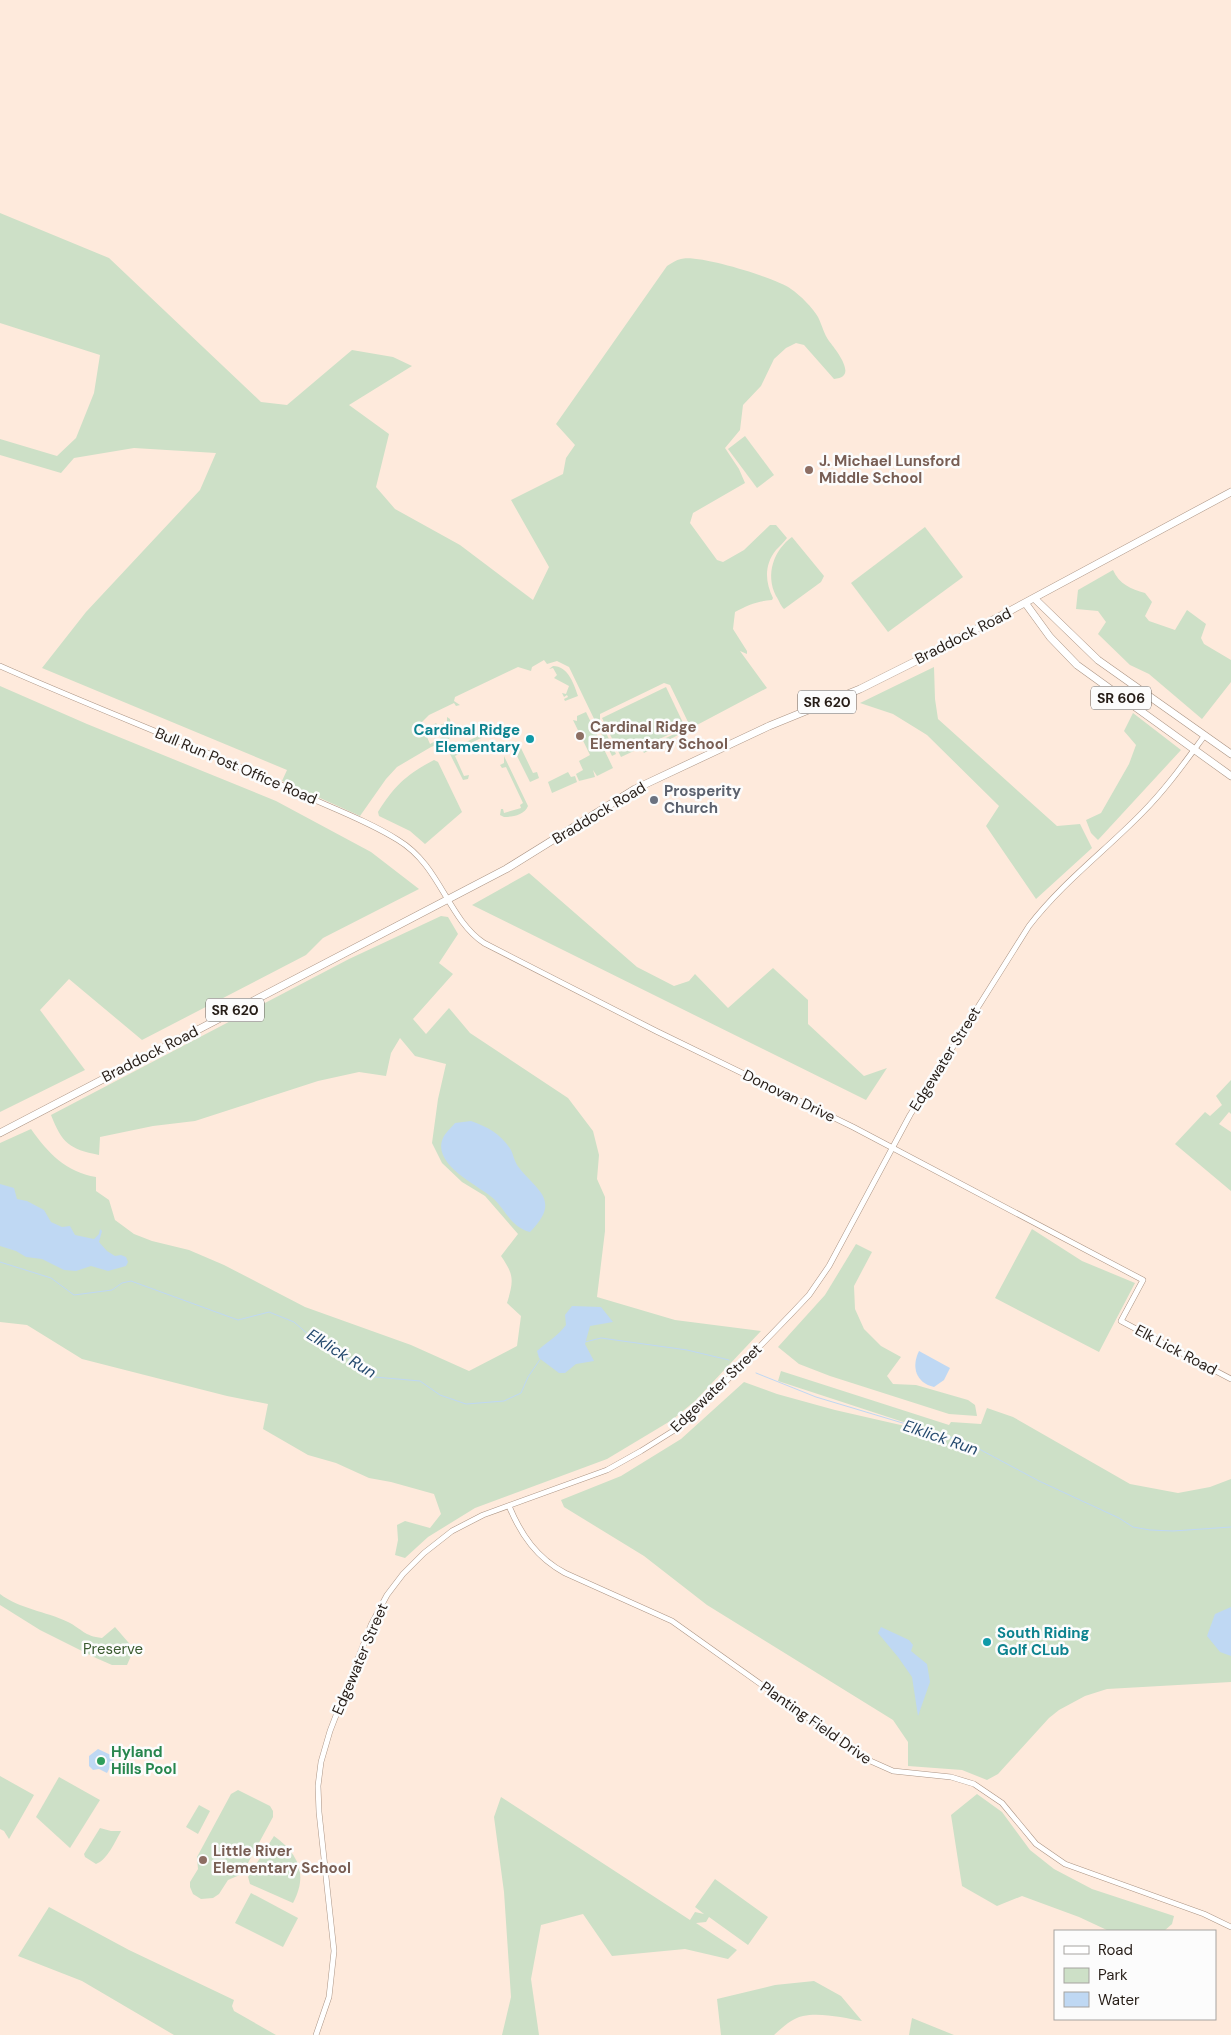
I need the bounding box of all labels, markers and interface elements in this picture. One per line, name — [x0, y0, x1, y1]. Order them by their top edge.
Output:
place label: J. Michael Lunsford Middle School — [819, 451, 960, 488]
marker: J. Michael Lunsford Middle School — [803, 464, 815, 476]
street label: Braddock Road — [911, 603, 1015, 669]
road number: SR 606 — [1091, 686, 1151, 710]
road number: SR 620 — [798, 690, 856, 714]
place label: Cardinal Ridge Elementary School — [590, 717, 728, 754]
place label: Cardinal Ridge Elementary — [414, 720, 520, 757]
street label: Bull Run Post Office Road — [152, 723, 320, 809]
marker: Cardinal Ridge Elementary School — [574, 730, 586, 742]
marker: Cardinal Ridge Elementary — [524, 733, 536, 745]
street label: Braddock Road — [549, 777, 649, 849]
place label: Prosperity Church — [664, 781, 741, 818]
marker: Prosperity Church — [648, 794, 660, 806]
road number: SR 620 — [206, 998, 264, 1022]
street label: Edgewater Street — [905, 1003, 985, 1115]
street label: Braddock Road — [98, 1021, 202, 1087]
street label: Donovan Drive — [740, 1065, 838, 1127]
street label: Elk Lick Road — [1132, 1320, 1220, 1380]
water label: Elklick Run — [303, 1324, 380, 1383]
street label: Edgewater Street — [666, 1339, 766, 1437]
water label: Elklick Run — [901, 1415, 981, 1460]
street label: Edgewater Street — [327, 1600, 393, 1718]
place label: South Riding Golf CLub — [997, 1623, 1090, 1660]
marker: South Riding Golf CLub — [981, 1636, 993, 1648]
park label: Preserve — [83, 1639, 143, 1659]
street label: Planting Field Drive — [756, 1677, 876, 1769]
place label: Hyland Hills Pool — [111, 1742, 176, 1779]
marker: Hyland Hills Pool — [95, 1755, 107, 1767]
place label: Little River Elementary School — [213, 1841, 351, 1878]
marker: Little River Elementary School — [197, 1854, 209, 1866]
legend — [1054, 1930, 1216, 2020]
text: Road — [1098, 1940, 1133, 1960]
text: Park — [1098, 1965, 1128, 1985]
text: Water — [1098, 1990, 1140, 2010]

